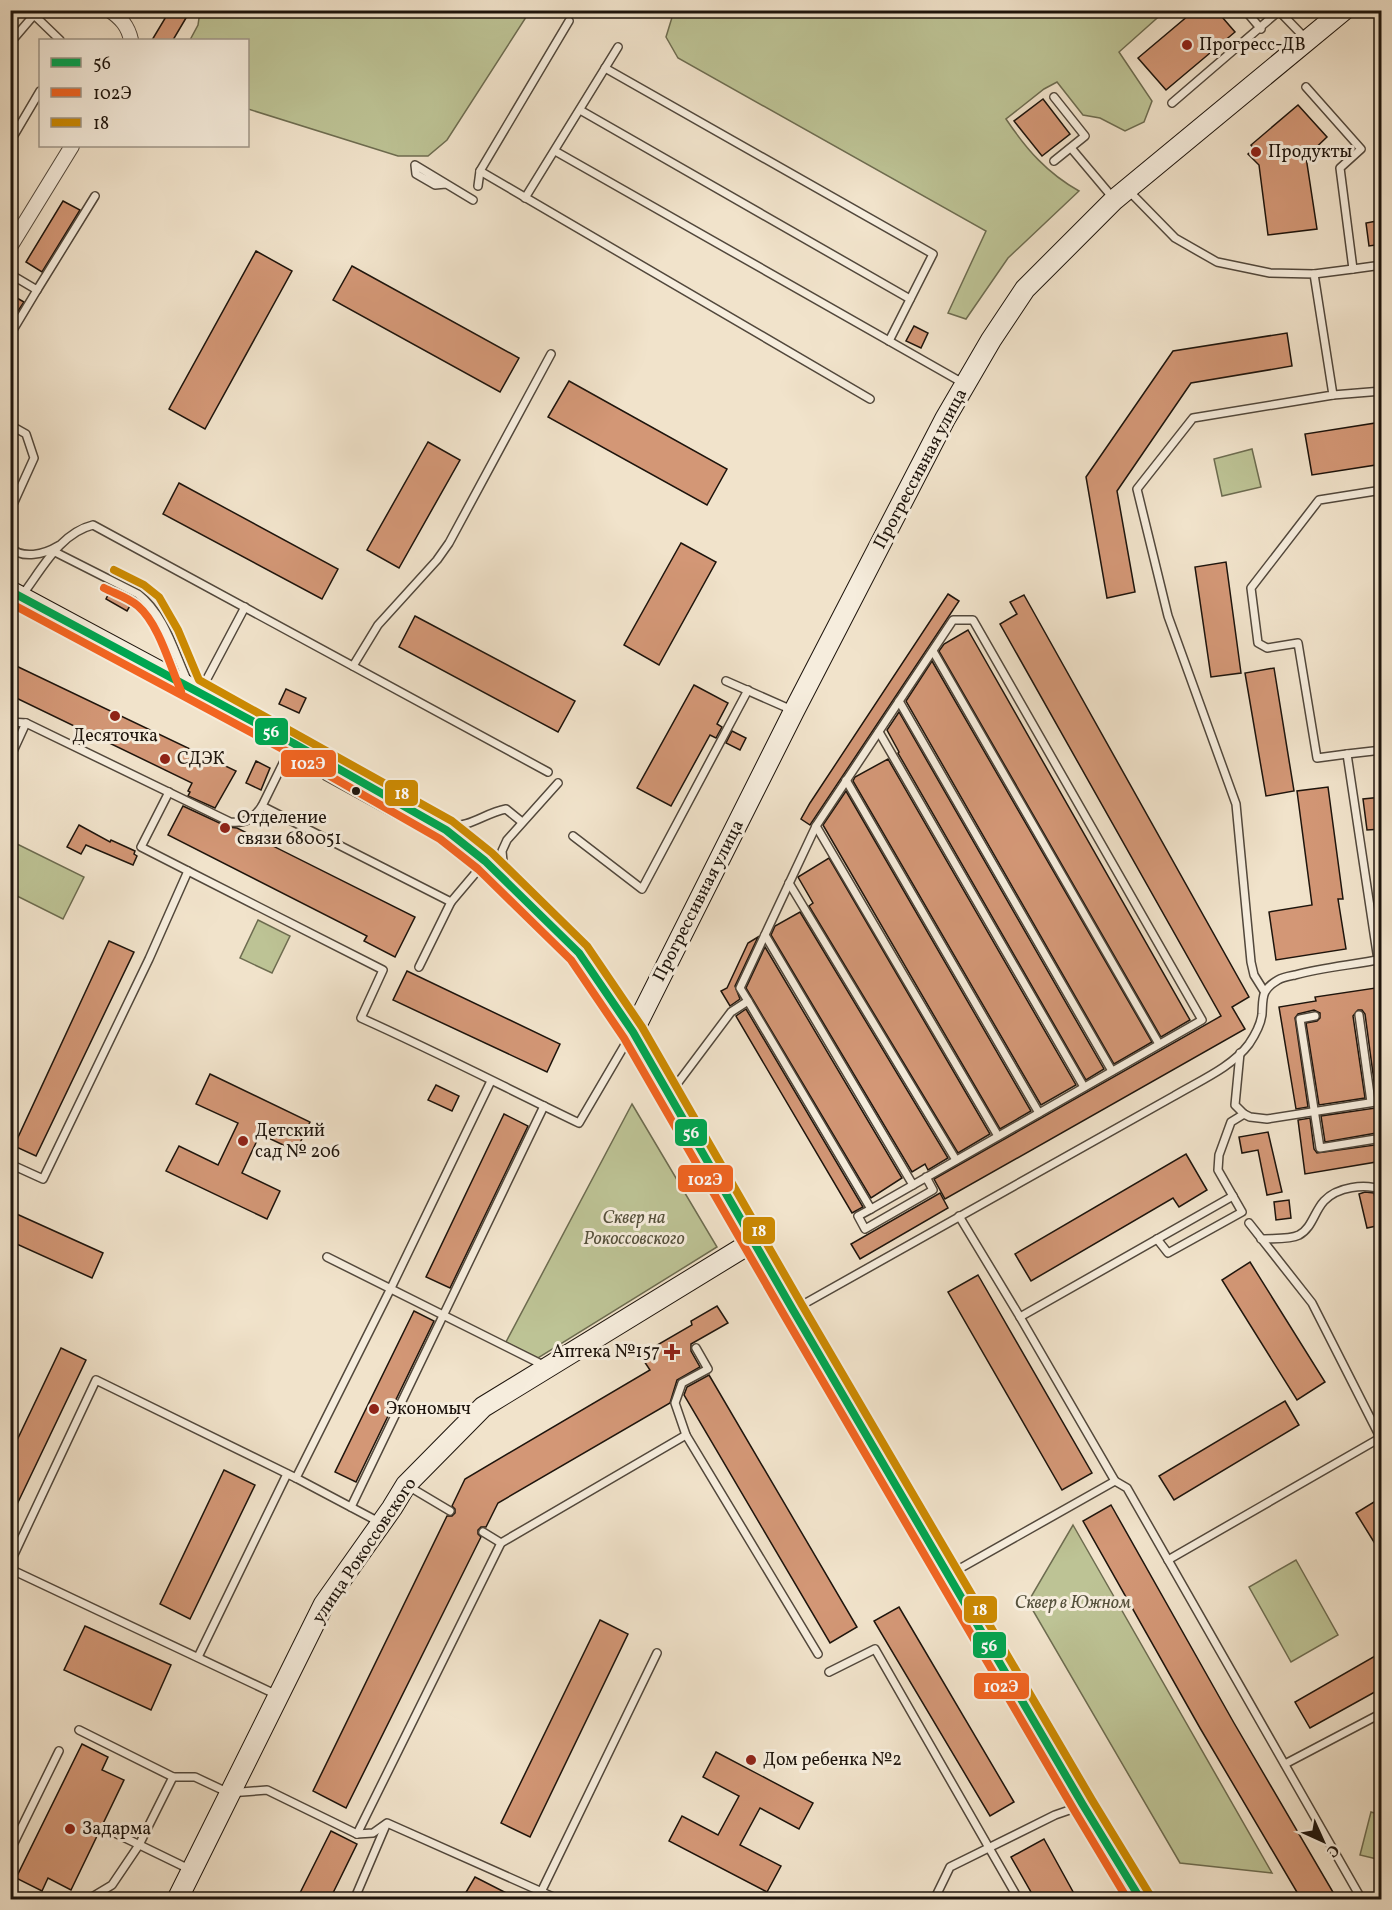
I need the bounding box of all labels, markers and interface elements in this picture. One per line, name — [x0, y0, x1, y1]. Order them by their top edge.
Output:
place label: Прогресс-ДВ — [1199, 33, 1306, 58]
marker: Прогресс-ДВ — [1180, 38, 1194, 52]
legend — [39, 39, 249, 147]
text: 56 — [93, 52, 111, 77]
text: 102Э — [93, 82, 132, 107]
text: 18 — [93, 112, 109, 137]
place label: Продукты — [1268, 140, 1353, 165]
marker: Продукты — [1249, 145, 1263, 159]
street label: Прогрессивная улица — [868, 384, 974, 554]
marker: Десяточка — [108, 709, 122, 723]
line badge: 56 — [254, 717, 289, 746]
text: 56 — [263, 722, 279, 744]
place label: Десяточка — [72, 724, 158, 749]
place label: СДЭК — [177, 747, 225, 772]
line badge: 102Э — [280, 749, 337, 778]
marker: СДЭК — [158, 752, 172, 766]
text: 102Э — [291, 754, 325, 776]
line badge: 18 — [384, 779, 419, 807]
text: 18 — [394, 784, 410, 806]
unlabelled marker — [350, 785, 362, 797]
place label: Отделение связи 680051 — [237, 806, 341, 852]
street label: Прогрессивная улица — [647, 816, 751, 986]
marker: Отделение связи 680051 — [218, 821, 232, 835]
line badge: 56 — [674, 1118, 708, 1147]
place label: Детский сад № 206 — [255, 1119, 340, 1165]
text: 56 — [683, 1123, 699, 1145]
marker: Детский сад № 206 — [236, 1134, 250, 1148]
line badge: 102Э — [677, 1164, 734, 1193]
text: 102Э — [688, 1170, 722, 1192]
park label: Сквер на Рокоссовского — [583, 1206, 685, 1252]
line badge: 18 — [742, 1216, 776, 1245]
text: 18 — [751, 1221, 767, 1243]
place label: Аптека №157 — [552, 1340, 660, 1365]
marker: Аптека №157 — [665, 1345, 679, 1359]
place label: Экономыч — [386, 1397, 471, 1422]
marker: Экономыч — [367, 1402, 381, 1416]
street label: улица Рокоссовского — [307, 1473, 423, 1629]
park label: Сквер в Южном — [1015, 1591, 1131, 1616]
line badge: 18 — [963, 1595, 998, 1624]
text: 18 — [972, 1600, 988, 1622]
line badge: 56 — [972, 1631, 1007, 1659]
text: 56 — [981, 1636, 997, 1658]
line badge: 102Э — [973, 1672, 1030, 1700]
text: 102Э — [984, 1677, 1018, 1699]
place label: Дом ребенка №2 — [763, 1748, 902, 1773]
marker: Дом ребенка №2 — [744, 1753, 758, 1767]
north arrow — [1293, 1811, 1353, 1871]
place label: Задарма — [82, 1817, 151, 1842]
marker: Задарма — [63, 1822, 77, 1836]
text: С — [1321, 1839, 1344, 1862]

